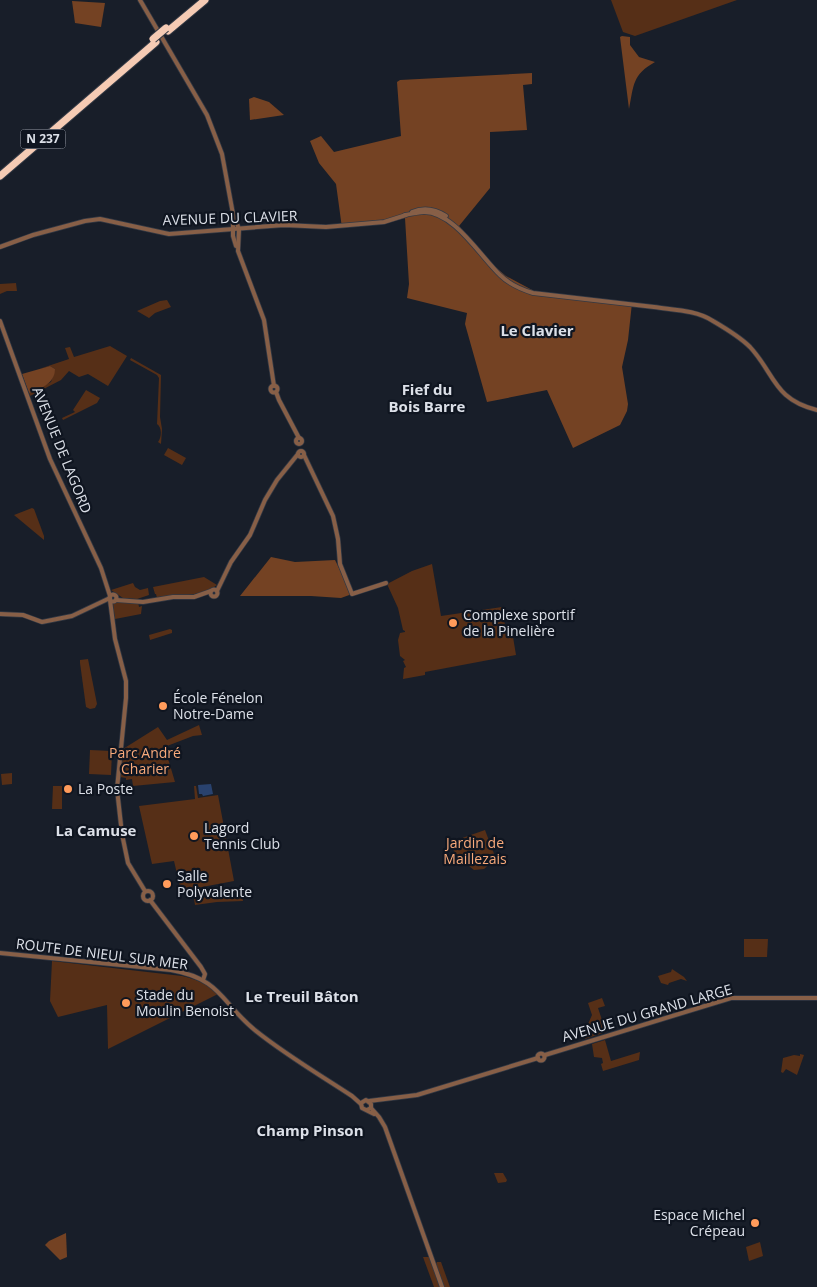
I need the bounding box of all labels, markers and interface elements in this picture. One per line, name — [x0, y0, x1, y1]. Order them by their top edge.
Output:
road number: N 237 — [20, 130, 66, 148]
street label: AVENUE DU CLAVIER — [162, 206, 298, 229]
district label: Le Clavier — [500, 320, 574, 340]
district label: Fief du Bois Barre — [389, 379, 466, 416]
street label: AVENUE DE LAGORD — [28, 384, 97, 516]
place label: Complexe sportif de la Pinelière — [463, 605, 576, 640]
marker: Complexe sportif de la Pinelière — [447, 617, 459, 629]
place label: École Fénelon Notre-Dame — [173, 688, 263, 723]
marker: École Fénelon Notre-Dame — [157, 700, 169, 712]
park label: Parc André Charier — [109, 743, 181, 778]
place label: La Poste — [78, 779, 133, 798]
marker: La Poste — [62, 783, 74, 795]
place label: Lagord Tennis Club — [204, 818, 280, 853]
district label: La Camuse — [56, 820, 137, 840]
marker: Lagord Tennis Club — [188, 830, 200, 842]
park label: Jardin de Maillezais — [443, 833, 507, 868]
place label: Salle Polyvalente — [177, 866, 252, 901]
marker: Salle Polyvalente — [161, 878, 173, 890]
street label: ROUTE DE NIEUL SUR MER — [15, 934, 189, 974]
street label: AVENUE DU GRAND LARGE — [560, 979, 734, 1046]
place label: Stade du Moulin Benoist — [136, 985, 234, 1020]
district label: Le Treuil Bâton — [245, 986, 359, 1006]
marker: Stade du Moulin Benoist — [120, 997, 132, 1009]
district label: Champ Pinson — [256, 1120, 364, 1140]
place label: Espace Michel Crépeau — [653, 1205, 745, 1240]
marker: Espace Michel Crépeau — [749, 1217, 761, 1229]

